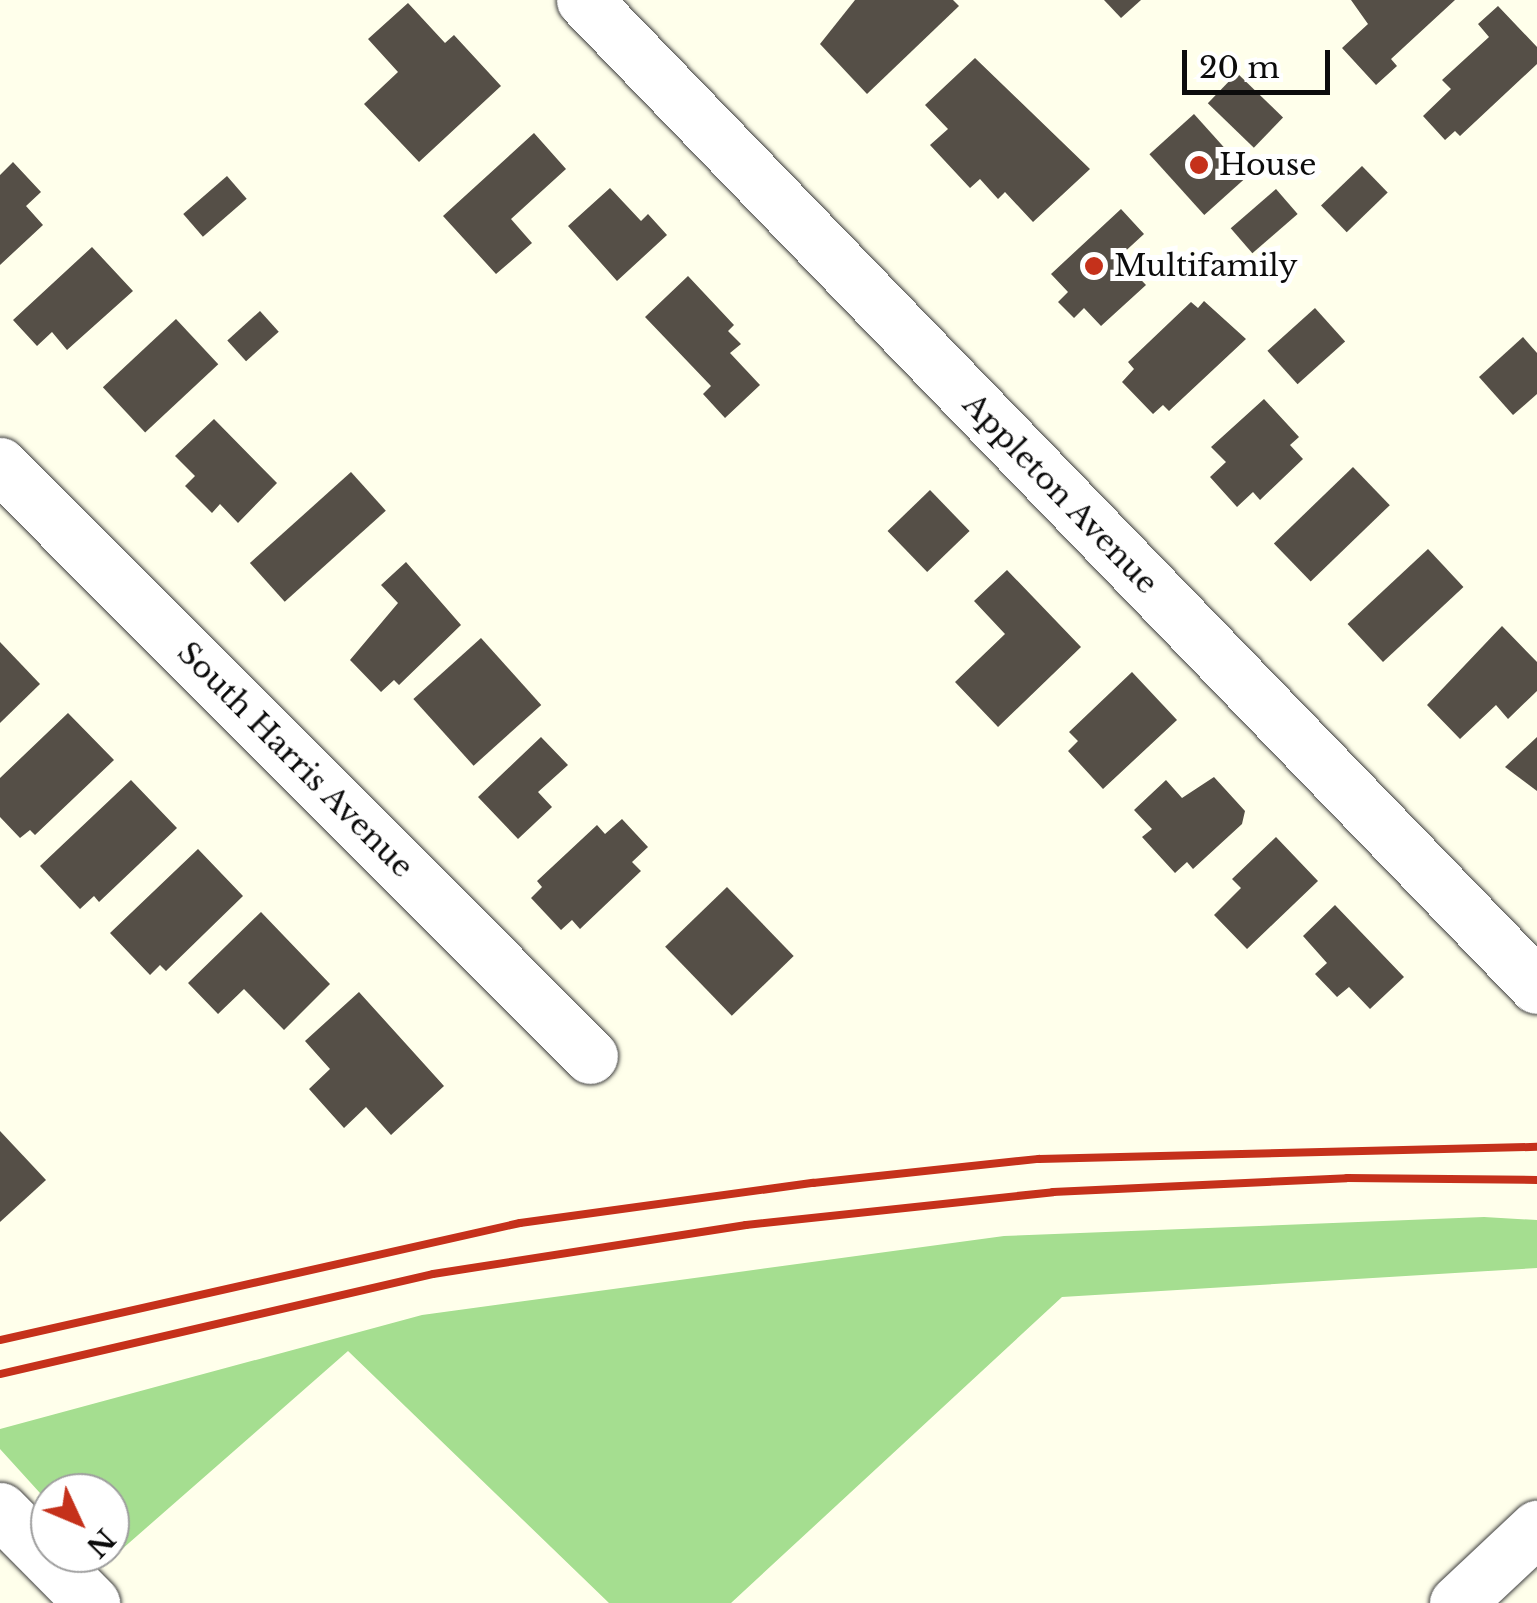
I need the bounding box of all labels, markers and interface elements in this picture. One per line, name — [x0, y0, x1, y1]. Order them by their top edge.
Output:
scale bar — [1187, 30, 1334, 92]
text: 20 m — [1199, 49, 1280, 86]
place label: House — [1219, 147, 1316, 183]
marker: House — [1188, 154, 1210, 176]
place label: Multifamily — [1114, 248, 1298, 284]
marker: Multifamily — [1083, 255, 1105, 277]
street label: Appleton Avenue — [955, 386, 1165, 602]
street label: South Harris Avenue — [169, 634, 421, 886]
north arrow — [30, 1473, 130, 1573]
text: N — [79, 1521, 122, 1564]

